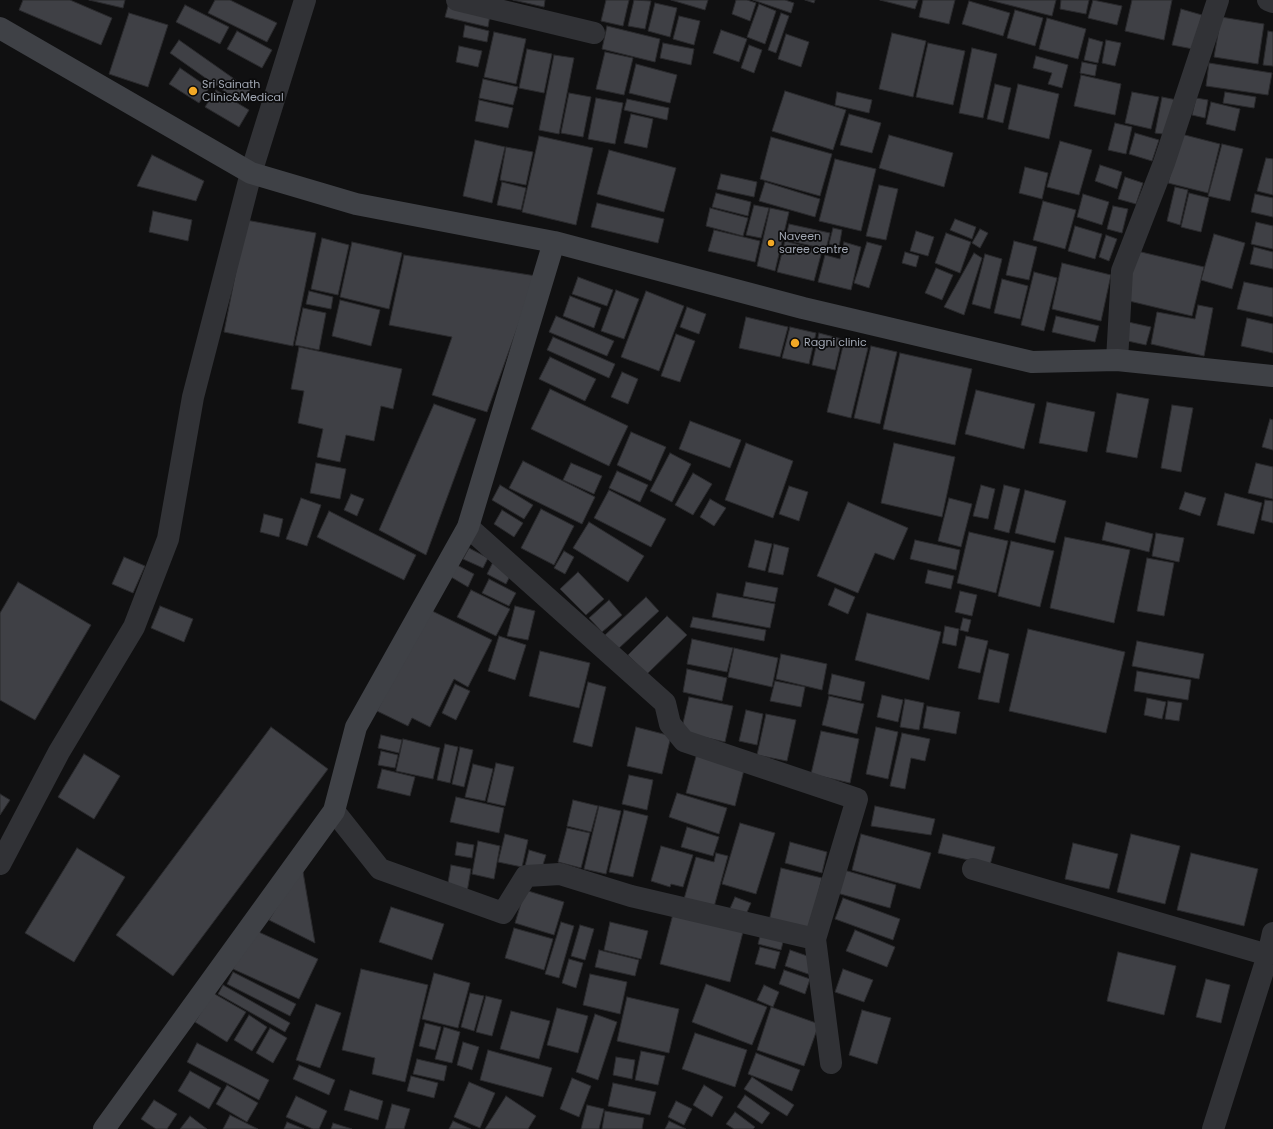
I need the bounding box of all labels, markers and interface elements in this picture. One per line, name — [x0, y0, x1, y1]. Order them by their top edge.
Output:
place label: Sri Sainath Clinic&Medical — [202, 78, 284, 104]
marker: Sri Sainath Clinic&Medical — [187, 85, 199, 97]
place label: Naveen saree centre — [779, 230, 848, 256]
marker: Naveen saree centre — [766, 238, 776, 248]
place label: Ragni clinic — [804, 336, 867, 350]
marker: Ragni clinic — [789, 337, 801, 349]

